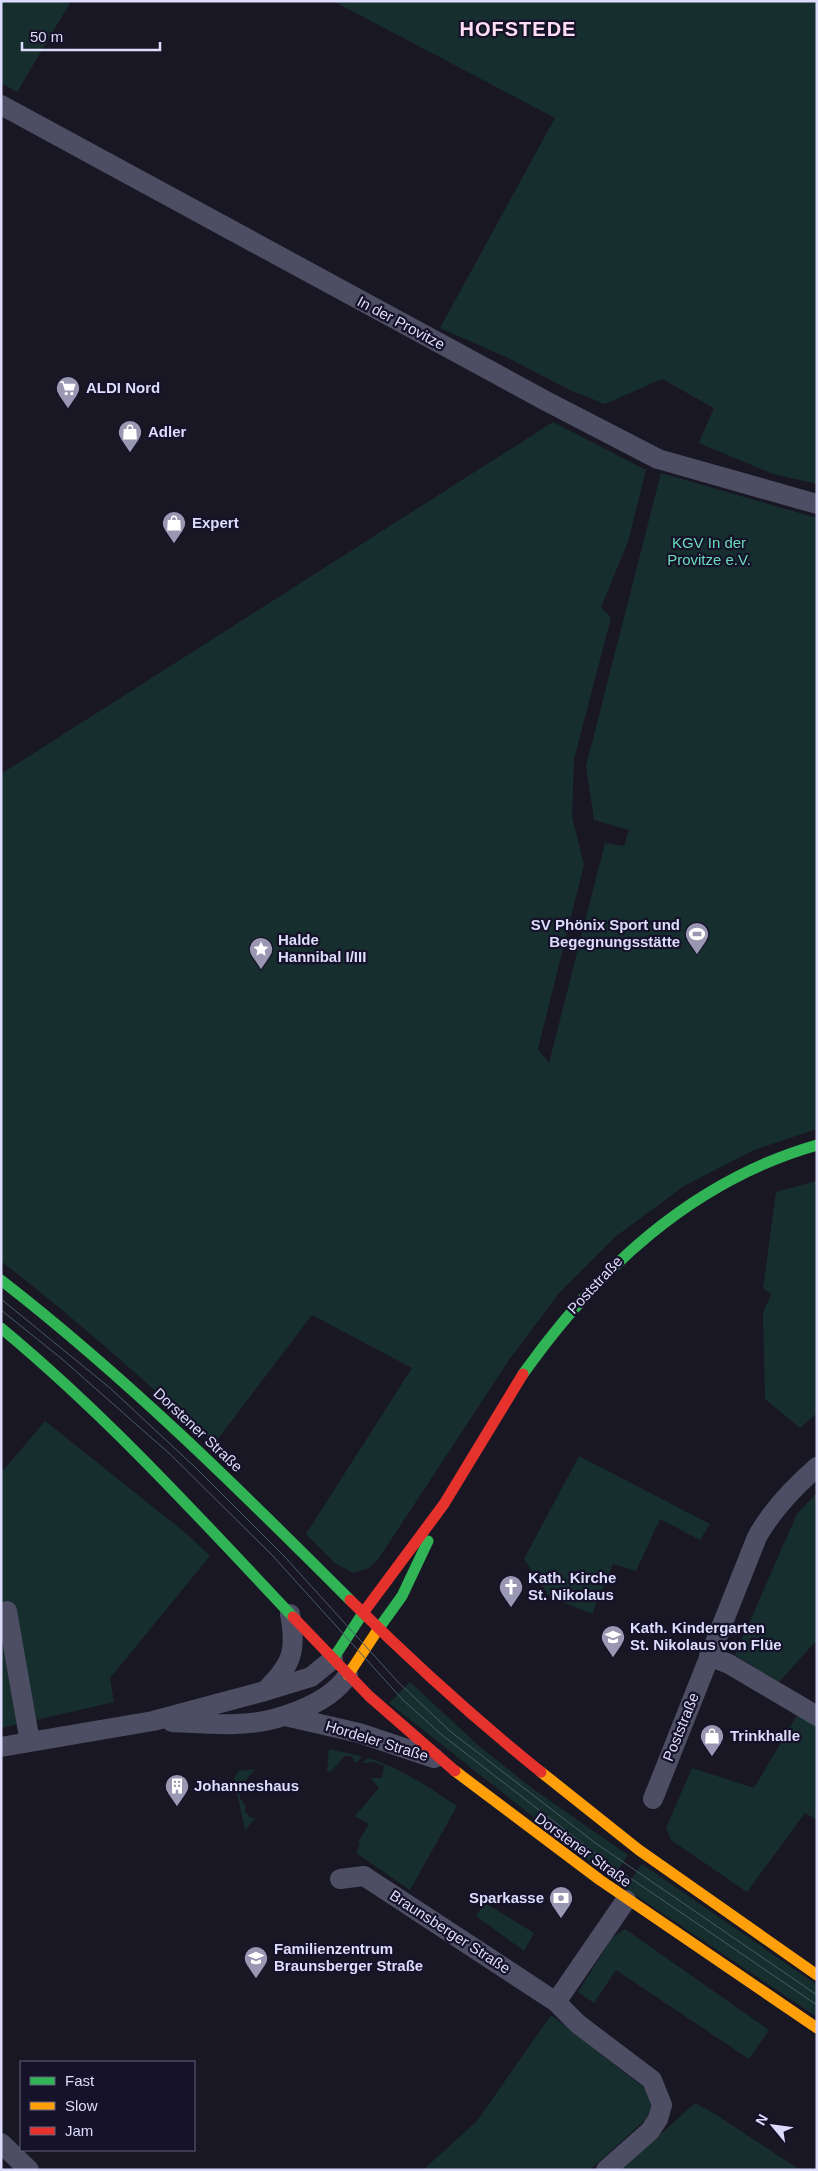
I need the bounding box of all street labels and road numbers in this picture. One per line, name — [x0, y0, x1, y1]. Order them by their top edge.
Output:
street label: In der Provitze — [355, 292, 448, 353]
street label: Poststraße — [564, 1252, 626, 1317]
street label: Dorstener Straße — [150, 1384, 246, 1475]
street label: Poststraße — [659, 1690, 702, 1764]
street label: Hordeler Straße — [324, 1717, 431, 1764]
street label: Dorstener Straße — [532, 1809, 635, 1890]
street label: Braunsberger Straße — [387, 1886, 514, 1977]

